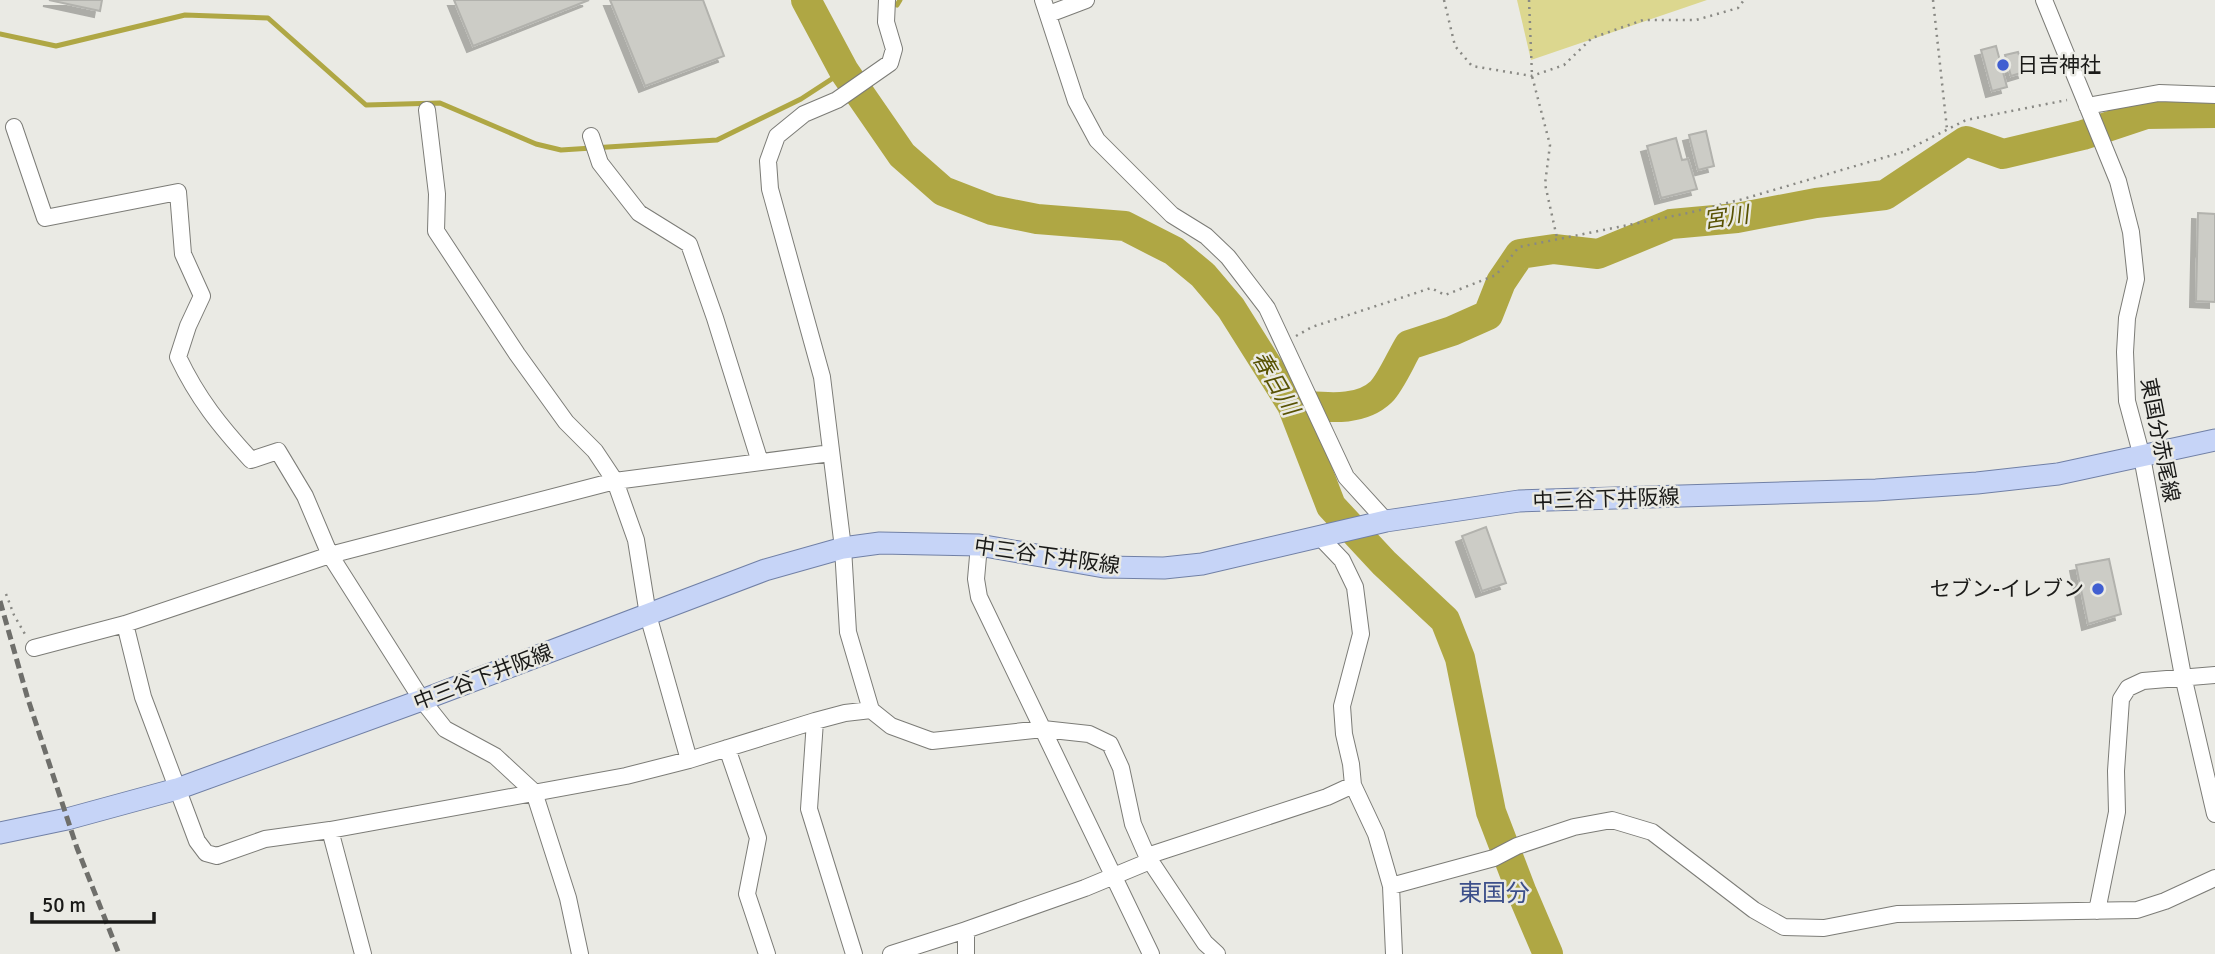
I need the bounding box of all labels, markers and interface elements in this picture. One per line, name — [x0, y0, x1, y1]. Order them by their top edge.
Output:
place label: 日吉神社 — [2017, 52, 2101, 78]
marker: 日吉神社 — [1995, 57, 2011, 73]
water label: 宮川 — [1701, 200, 1754, 235]
water label: 春日川 — [1246, 346, 1307, 423]
street label: 東国分赤尾線 — [2135, 376, 2185, 504]
street label: 中三谷下井阪線 — [1532, 483, 1680, 515]
street label: 中三谷下井阪線 — [972, 533, 1122, 579]
place label: セブン-イレブン — [1930, 576, 2084, 602]
marker: セブン-イレブン — [2090, 581, 2106, 597]
street label: 中三谷下井阪線 — [410, 639, 556, 715]
district label: 東国分 — [1458, 878, 1530, 908]
scale bar — [32, 880, 154, 924]
text: 50 m — [42, 892, 86, 918]

